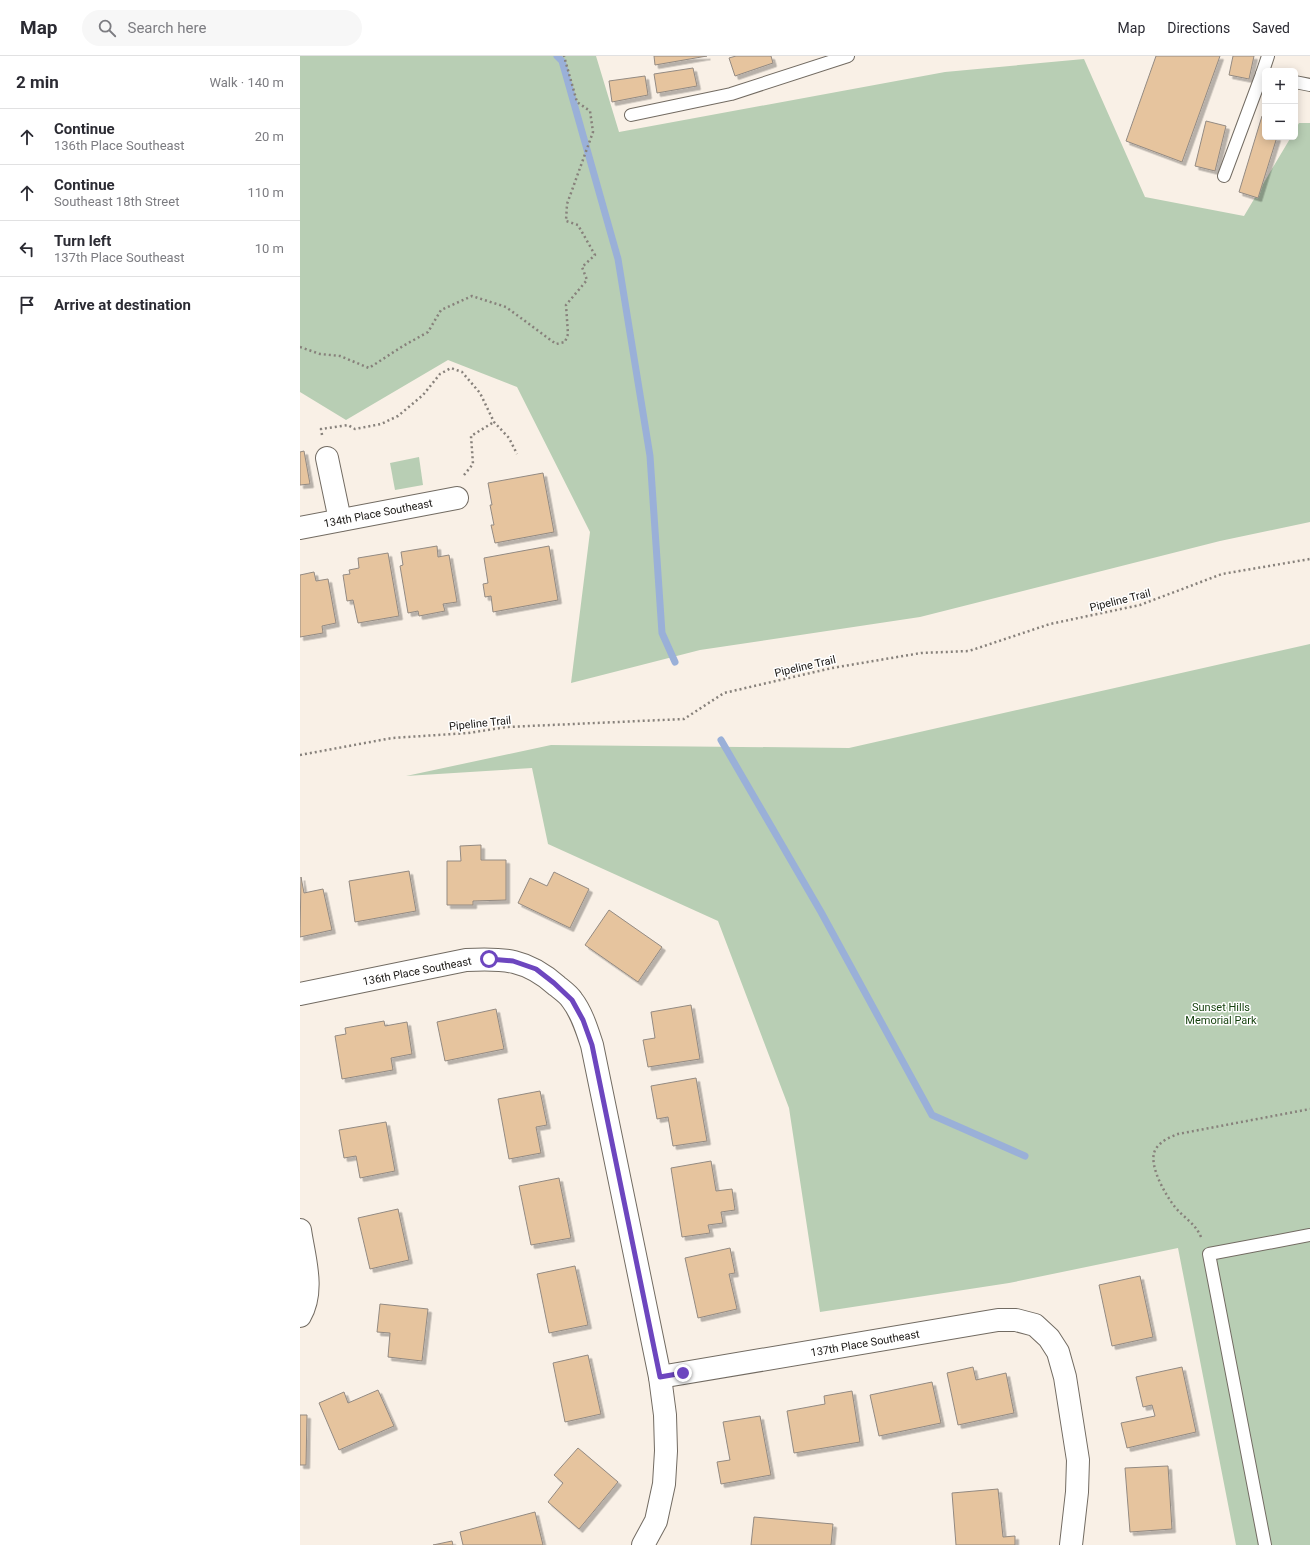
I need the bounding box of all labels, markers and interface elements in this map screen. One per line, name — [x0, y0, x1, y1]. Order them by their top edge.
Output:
search box — [82, 10, 362, 46]
text: Map — [20, 16, 58, 39]
icon: search — [96, 17, 118, 39]
text: Search here — [128, 19, 206, 37]
text: Map — [1118, 20, 1145, 36]
text: Directions — [1167, 20, 1230, 36]
text: Saved — [1252, 20, 1290, 36]
map controls — [1262, 68, 1298, 140]
button: + — [1262, 68, 1298, 104]
text: 2 min — [16, 72, 59, 92]
text: Walk · 140 m — [209, 75, 284, 90]
button: − — [1262, 104, 1298, 140]
text: Continue — [54, 120, 115, 138]
icon: ahead — [16, 126, 38, 148]
text: 20 m — [255, 129, 284, 144]
text: 136th Place Southeast — [54, 138, 185, 153]
text: Continue — [54, 176, 115, 194]
icon: ahead — [16, 182, 38, 204]
text: 110 m — [247, 185, 284, 200]
text: Southeast 18th Street — [54, 194, 179, 209]
text: Turn left — [54, 232, 111, 250]
icon: left — [16, 238, 38, 260]
text: 10 m — [255, 241, 284, 256]
text: 137th Place Southeast — [54, 250, 185, 265]
icon: arrive — [16, 294, 38, 316]
text: Arrive at destination — [54, 296, 191, 314]
street label: 134th Place Southeast — [323, 496, 434, 530]
street label: Pipeline Trail — [1088, 587, 1152, 614]
street label: Pipeline Trail — [773, 653, 837, 680]
street label: Pipeline Trail — [448, 714, 512, 733]
route start — [480, 950, 498, 968]
street label: 136th Place Southeast — [362, 954, 473, 988]
park label: Sunset Hills Memorial Park — [1185, 1001, 1257, 1027]
street label: 137th Place Southeast — [810, 1327, 921, 1359]
route end — [674, 1364, 692, 1382]

